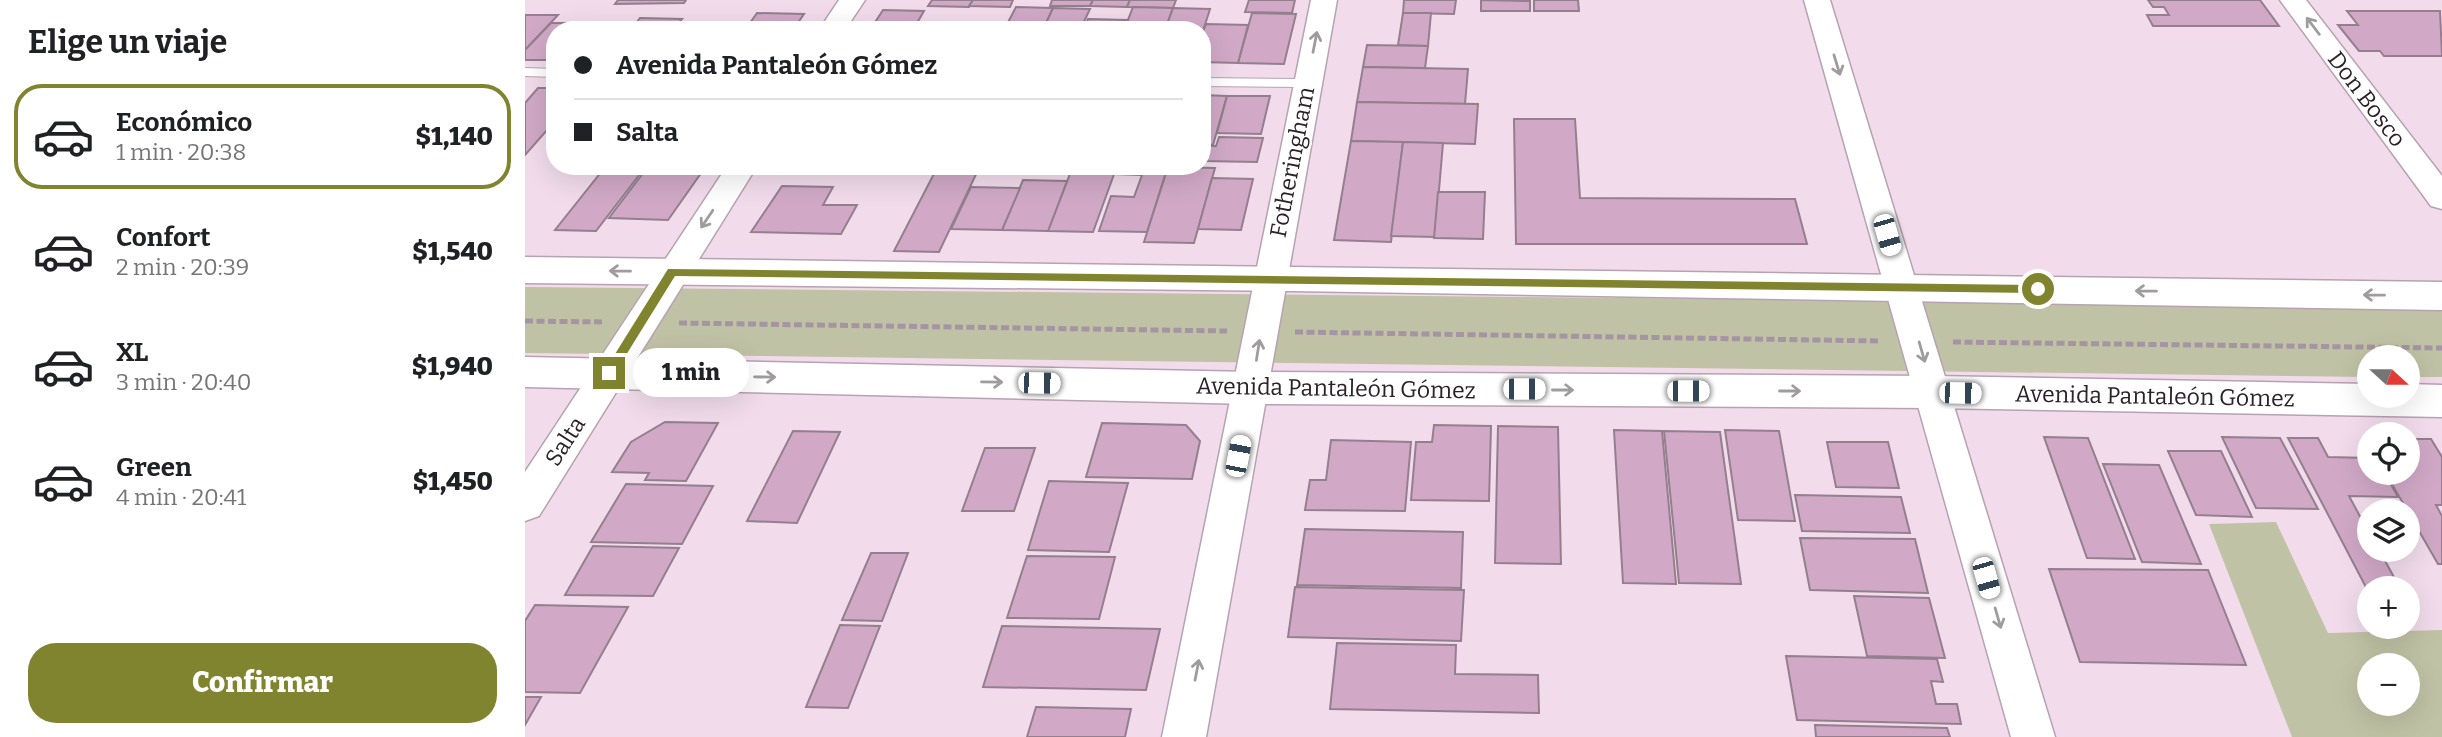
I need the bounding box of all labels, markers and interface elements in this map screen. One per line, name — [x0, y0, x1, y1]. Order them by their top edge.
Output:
one-way arrow — [2305, 17, 2320, 36]
text: Elige un viaje — [28, 23, 227, 61]
one-way arrow — [1309, 31, 1323, 54]
street label: Don Bosco — [2322, 46, 2412, 152]
text: Avenida Pantaleón Gómez — [616, 50, 937, 81]
one-way arrow — [1831, 54, 1844, 76]
street label: Fotheringham — [1264, 84, 1320, 240]
icon: car — [32, 105, 95, 168]
text: Económico — [116, 107, 252, 138]
text: Salta — [616, 117, 678, 148]
text: $1,140 — [415, 121, 493, 152]
text: 1 min · 20:38 — [116, 138, 246, 166]
one-way arrow — [700, 209, 714, 228]
car — [1872, 212, 1903, 258]
icon: car — [32, 220, 95, 283]
text: Confort — [116, 222, 211, 253]
text: $1,540 — [412, 236, 493, 267]
text: 2 min · 20:39 — [116, 253, 249, 281]
one-way arrow — [609, 265, 632, 278]
route start — [2022, 273, 2054, 305]
one-way arrow — [2135, 284, 2158, 298]
one-way arrow — [2363, 288, 2386, 302]
icon: car — [32, 335, 95, 398]
text: XL — [116, 337, 148, 368]
one-way arrow — [1252, 339, 1265, 362]
one-way arrow — [1916, 341, 1929, 363]
north arrow — [2357, 345, 2420, 408]
map controls — [2357, 345, 2420, 716]
callout: 1 min — [633, 348, 749, 398]
text: $1,940 — [412, 351, 493, 382]
route end — [593, 357, 625, 389]
text: 1 min — [662, 358, 720, 386]
text: 3 min · 20:40 — [116, 368, 251, 396]
one-way arrow — [753, 370, 776, 383]
car — [1018, 372, 1061, 394]
street label: Avenida Pantaleón Gómez — [1196, 372, 1476, 404]
one-way arrow — [980, 375, 1003, 388]
car — [1504, 379, 1546, 400]
street label: Avenida Pantaleón Gómez — [2015, 380, 2295, 412]
car — [1668, 381, 1710, 402]
car — [1939, 382, 1982, 404]
one-way arrow — [1551, 383, 1574, 397]
one-way arrow — [1778, 384, 1801, 398]
street label: Salta — [539, 411, 591, 471]
button: locate — [2357, 422, 2420, 485]
car — [1224, 433, 1253, 479]
icon: car — [32, 450, 95, 513]
text: Green — [116, 452, 192, 483]
text: $1,450 — [413, 466, 493, 497]
text: 4 min · 20:41 — [116, 483, 246, 511]
button: layers — [2357, 499, 2420, 562]
car — [1971, 555, 2002, 601]
button: + — [2357, 576, 2420, 639]
one-way arrow — [1993, 607, 2006, 629]
button: Confirmar — [28, 643, 497, 723]
button: − — [2357, 653, 2420, 716]
one-way arrow — [1190, 659, 1204, 682]

